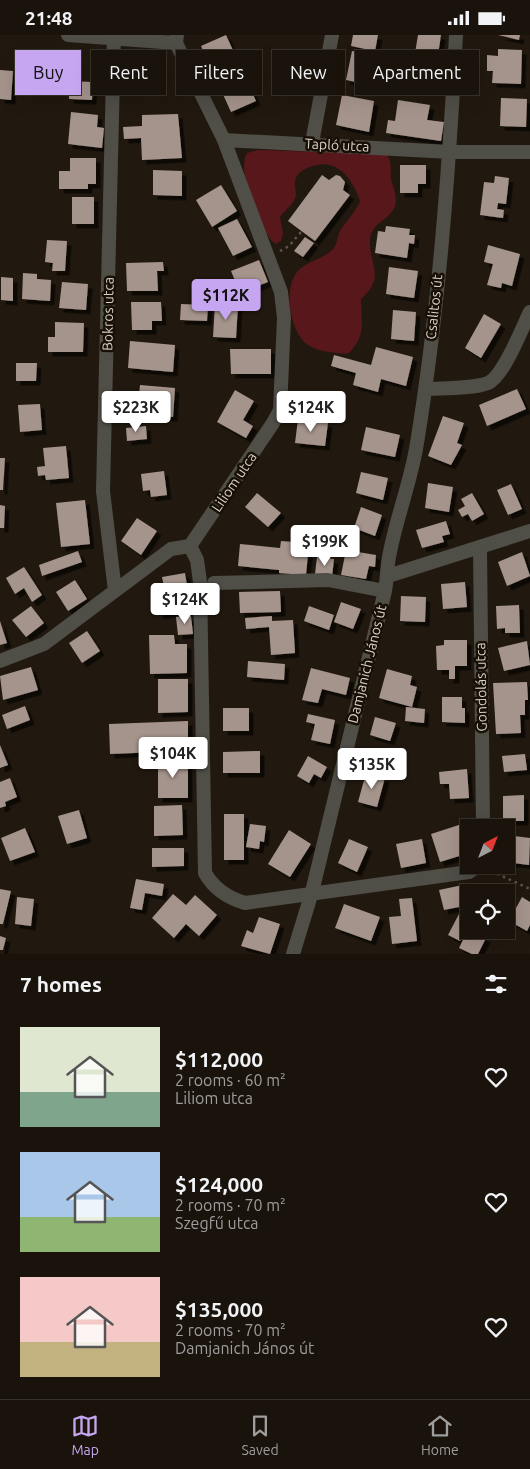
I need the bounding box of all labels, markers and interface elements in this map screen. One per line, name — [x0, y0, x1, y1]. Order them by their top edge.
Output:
text: 21:48 — [25, 7, 73, 29]
chip: Buy — [15, 50, 81, 95]
chip: Rent — [91, 50, 166, 95]
chip: Filters — [176, 50, 262, 95]
chip: New — [272, 50, 345, 95]
chip: Apartment — [355, 50, 479, 95]
street label: Tapló utca — [304, 135, 370, 155]
street label: Csalitos út — [423, 273, 445, 340]
street label: Bokros utca — [99, 277, 117, 351]
pin: $112K — [191, 279, 261, 321]
text: $112K — [203, 286, 249, 304]
pin: $223K — [101, 391, 171, 433]
pin: $124K — [276, 391, 346, 433]
text: $223K — [113, 398, 159, 416]
text: $124K — [288, 398, 334, 416]
street label: Liliom utca — [208, 449, 260, 515]
pin: $199K — [290, 525, 360, 567]
text: $199K — [302, 532, 348, 550]
pin: $124K — [150, 583, 220, 625]
text: $124K — [162, 590, 208, 608]
street label: Damjanich János út — [344, 602, 390, 725]
street label: Gondolás utca — [472, 642, 490, 732]
pin: $104K — [138, 737, 208, 779]
text: $104K — [150, 744, 196, 762]
pin: $135K — [337, 747, 407, 790]
text: $135K — [349, 755, 395, 773]
north arrow — [460, 819, 515, 874]
map controls — [460, 819, 515, 939]
button: locate — [460, 884, 515, 939]
icon: filters — [482, 970, 510, 998]
text: 7 homes — [20, 972, 102, 996]
icon: home — [60, 1047, 120, 1107]
text: $112,000 — [175, 1047, 263, 1071]
icon: heart — [482, 1063, 510, 1091]
text: 2 rooms · 60 m² — [175, 1071, 286, 1089]
text: Liliom utca — [175, 1089, 253, 1107]
icon: home — [60, 1172, 120, 1232]
text: $124,000 — [175, 1172, 263, 1196]
icon: heart — [482, 1188, 510, 1216]
text: 2 rooms · 70 m² — [175, 1196, 286, 1214]
text: Szegfű utca — [175, 1214, 259, 1232]
icon: home — [60, 1297, 120, 1357]
text: $135,000 — [175, 1297, 263, 1321]
icon: heart — [482, 1313, 510, 1341]
text: 2 rooms · 70 m² — [175, 1321, 286, 1339]
text: Damjanich János út — [175, 1339, 314, 1357]
tab: Map — [71, 1412, 99, 1458]
tab: Saved — [241, 1412, 279, 1458]
tab: Home — [421, 1412, 459, 1458]

